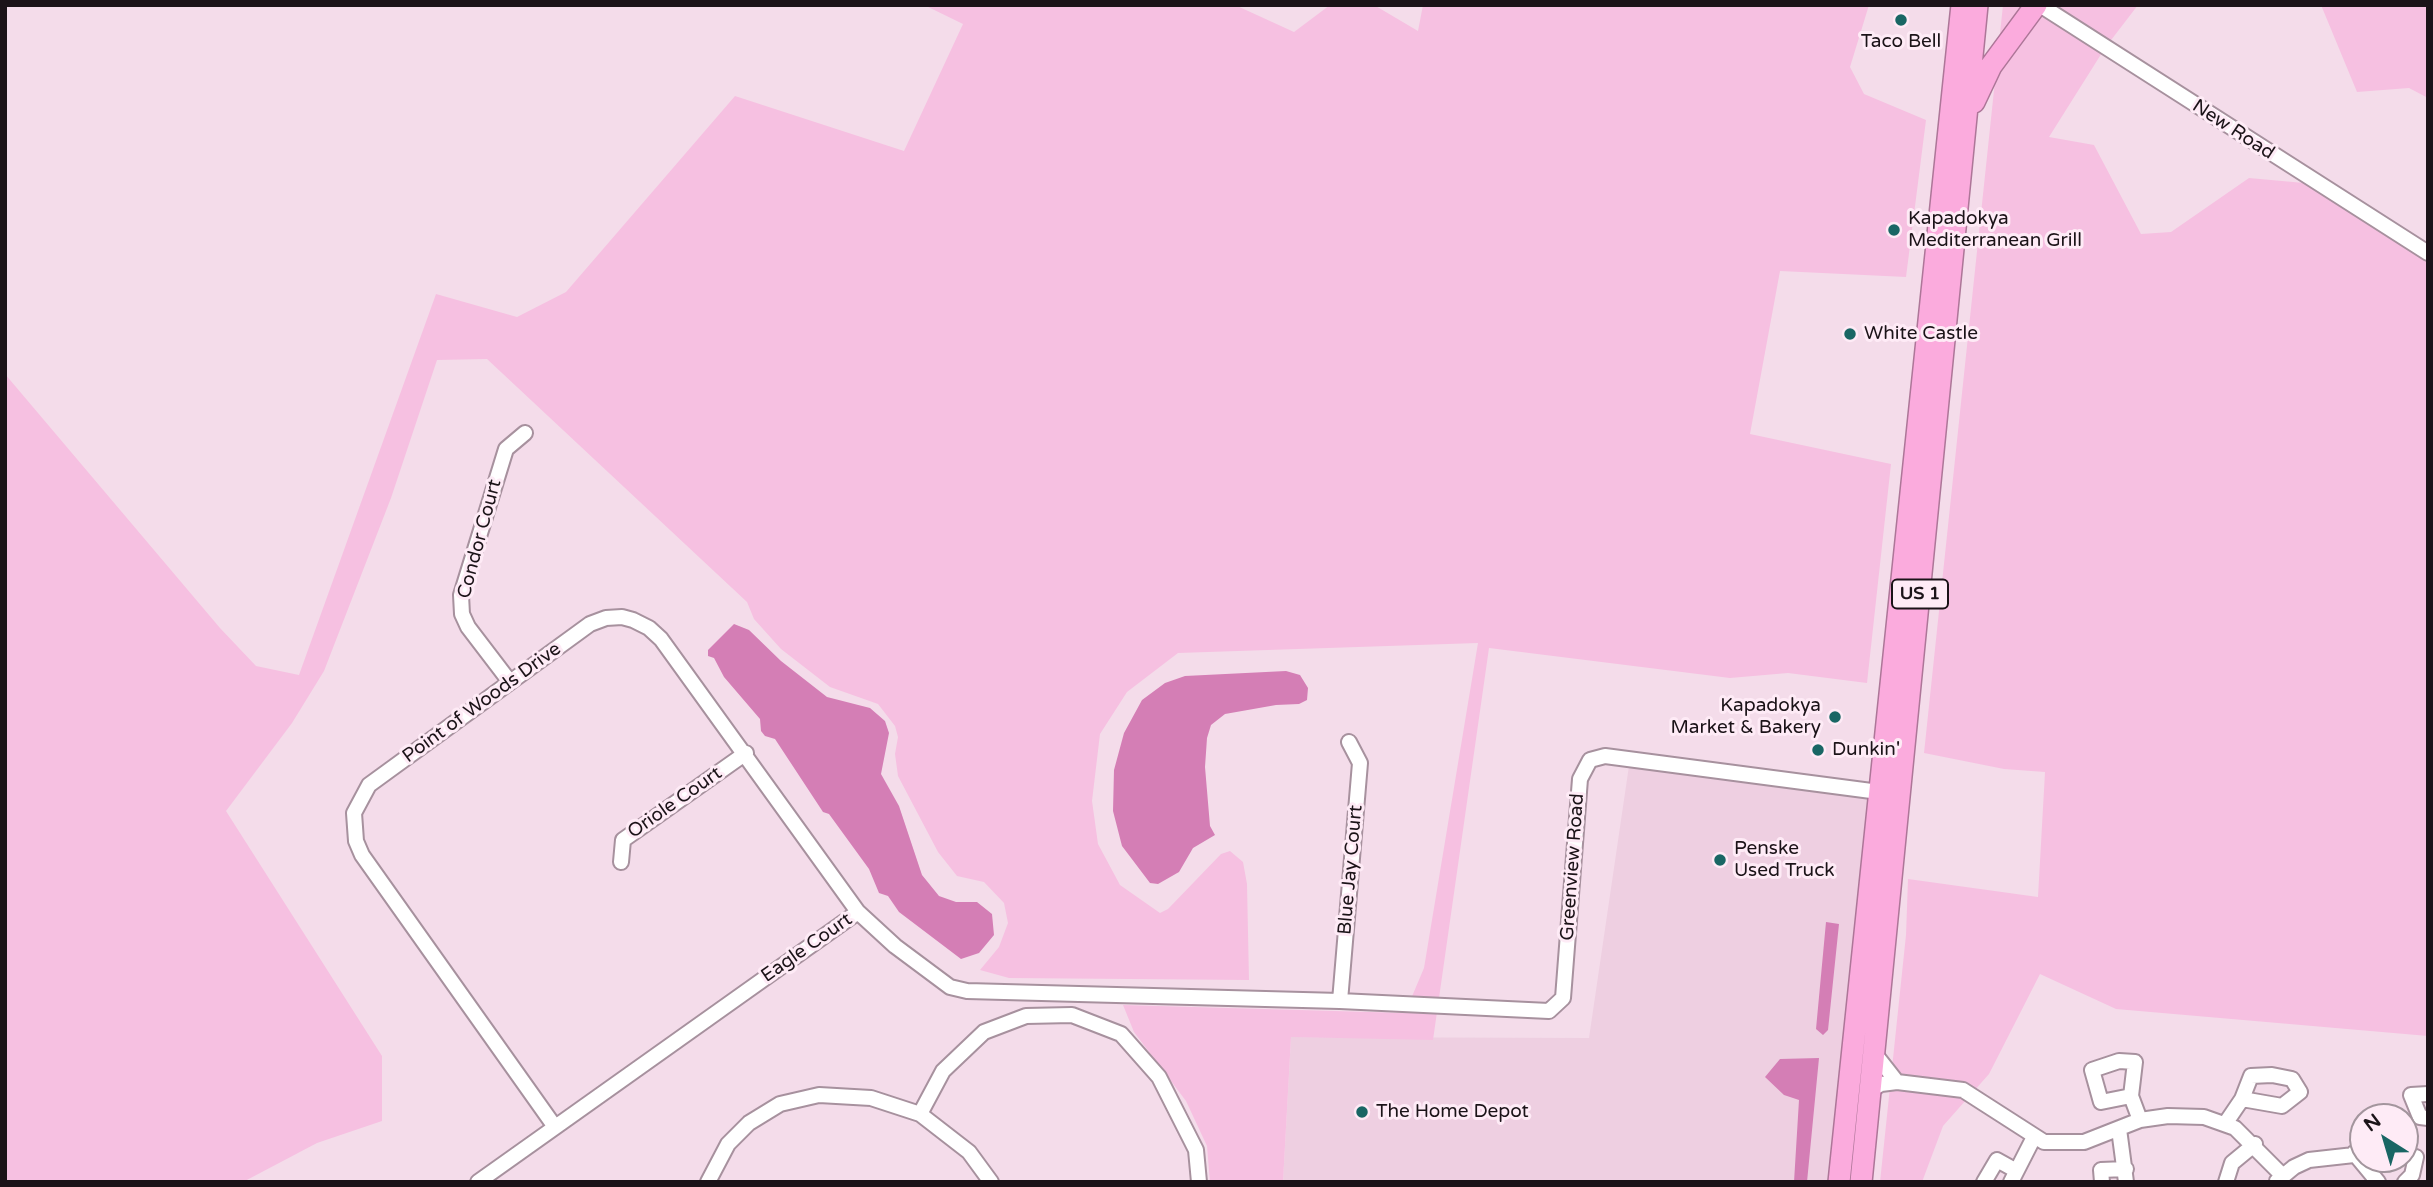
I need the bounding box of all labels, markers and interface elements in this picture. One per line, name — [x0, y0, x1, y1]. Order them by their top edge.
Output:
marker: Taco Bell — [1893, 12, 1909, 28]
place label: Taco Bell — [1861, 31, 1941, 53]
street label: New Road — [2188, 95, 2278, 165]
place label: Kapadokya Mediterranean Grill — [1908, 208, 2082, 252]
marker: Kapadokya Mediterranean Grill — [1886, 222, 1902, 238]
place label: White Castle — [1864, 323, 1978, 345]
marker: White Castle — [1842, 326, 1858, 342]
street label: Condor Court — [453, 477, 507, 601]
road number: US 1 — [1892, 580, 1948, 608]
street label: Point of Woods Drive — [398, 638, 566, 768]
place label: Kapadokya Market & Bakery — [1670, 695, 1821, 739]
marker: Kapadokya Market & Bakery — [1827, 709, 1843, 725]
place label: Dunkin' — [1832, 739, 1900, 761]
marker: Dunkin' — [1810, 742, 1826, 758]
street label: Oriole Court — [623, 762, 727, 844]
street label: Greenview Road — [1556, 793, 1590, 941]
street label: Blue Jay Court — [1334, 804, 1368, 936]
place label: Penske Used Truck — [1734, 838, 1835, 882]
marker: Penske Used Truck — [1712, 852, 1728, 868]
street label: Eagle Court — [757, 908, 857, 988]
place label: The Home Depot — [1376, 1101, 1529, 1123]
north arrow — [2349, 1103, 2419, 1173]
marker: The Home Depot — [1354, 1104, 1370, 1120]
text: N — [2360, 1109, 2385, 1136]

